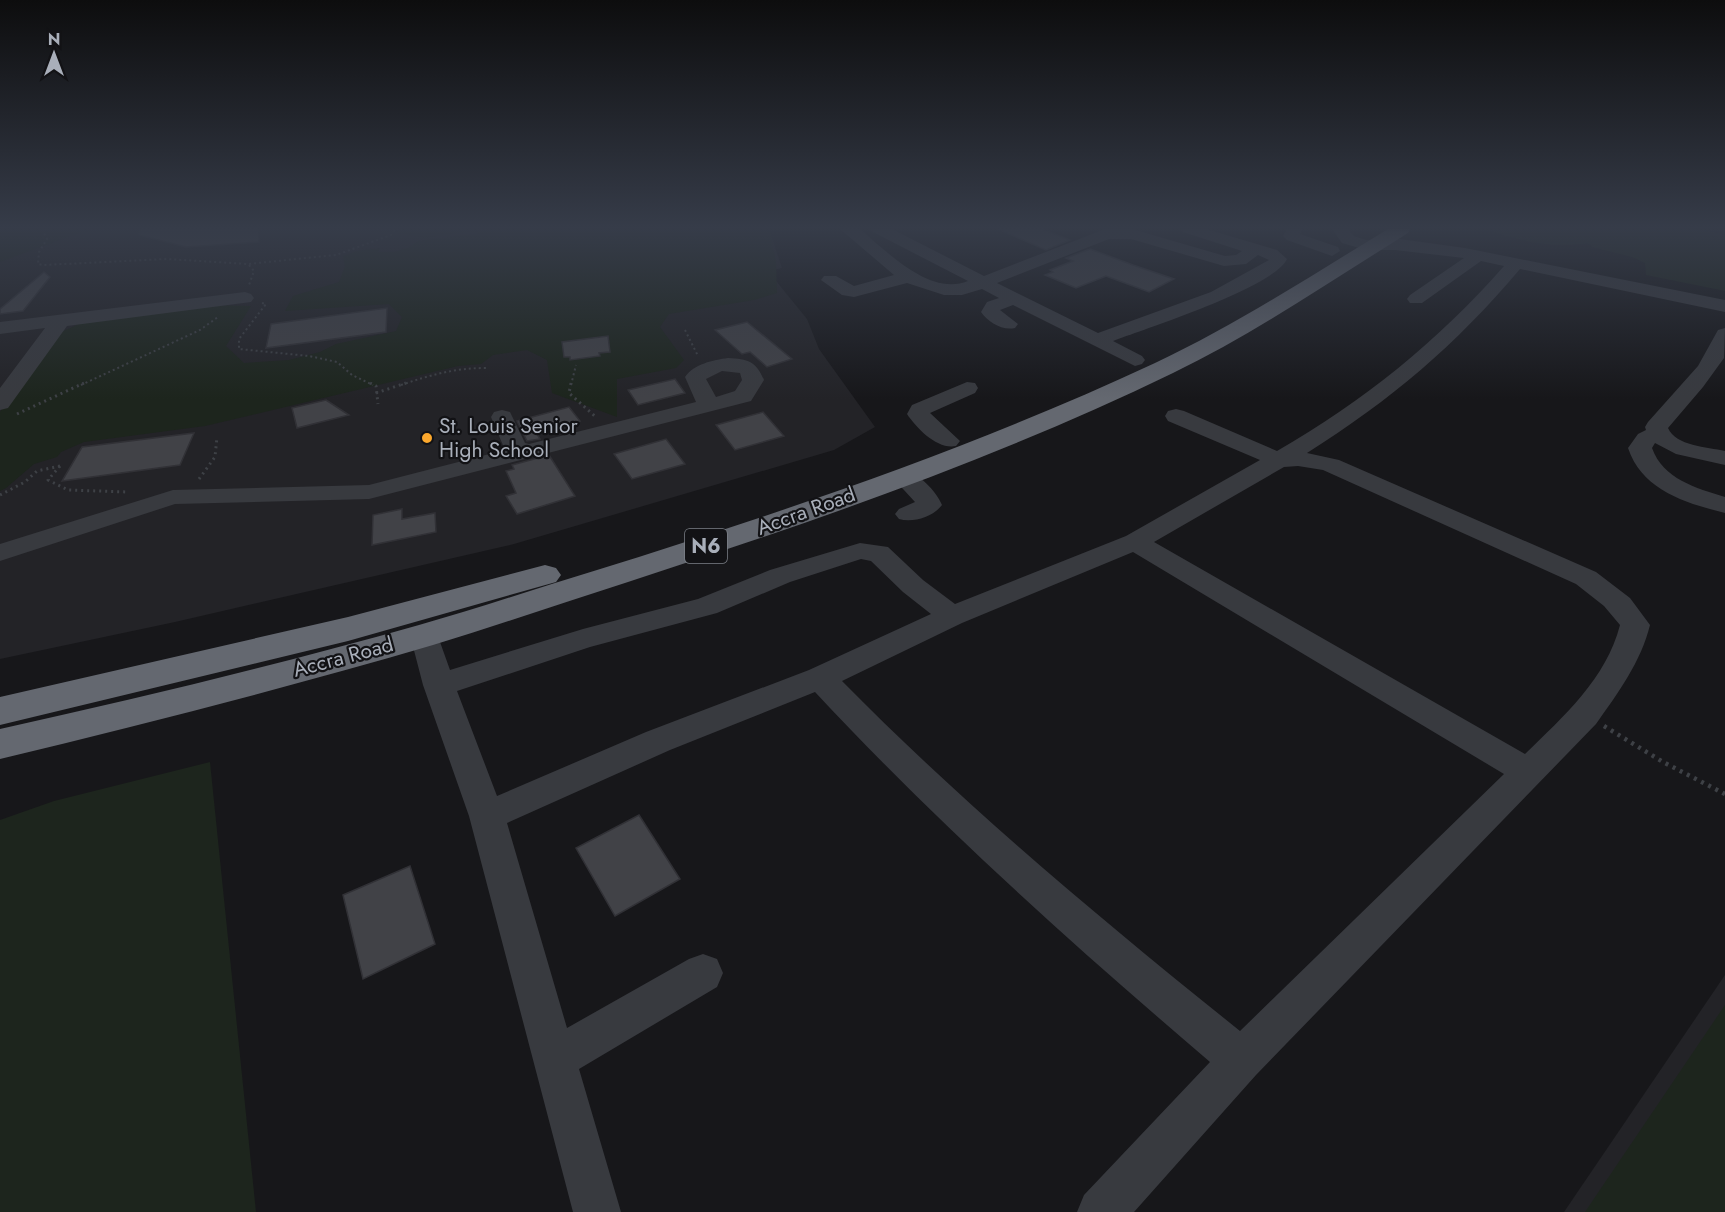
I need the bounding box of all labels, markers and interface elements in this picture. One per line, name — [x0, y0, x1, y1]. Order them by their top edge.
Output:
north arrow — [24, 24, 84, 84]
text: N — [48, 28, 60, 51]
place label: St. Louis Senior High School — [439, 411, 579, 465]
marker: St. Louis Senior High School — [420, 431, 434, 445]
street label: Accra Road — [753, 479, 859, 543]
road number: N6 — [685, 529, 727, 563]
street label: Accra Road — [289, 629, 397, 685]

